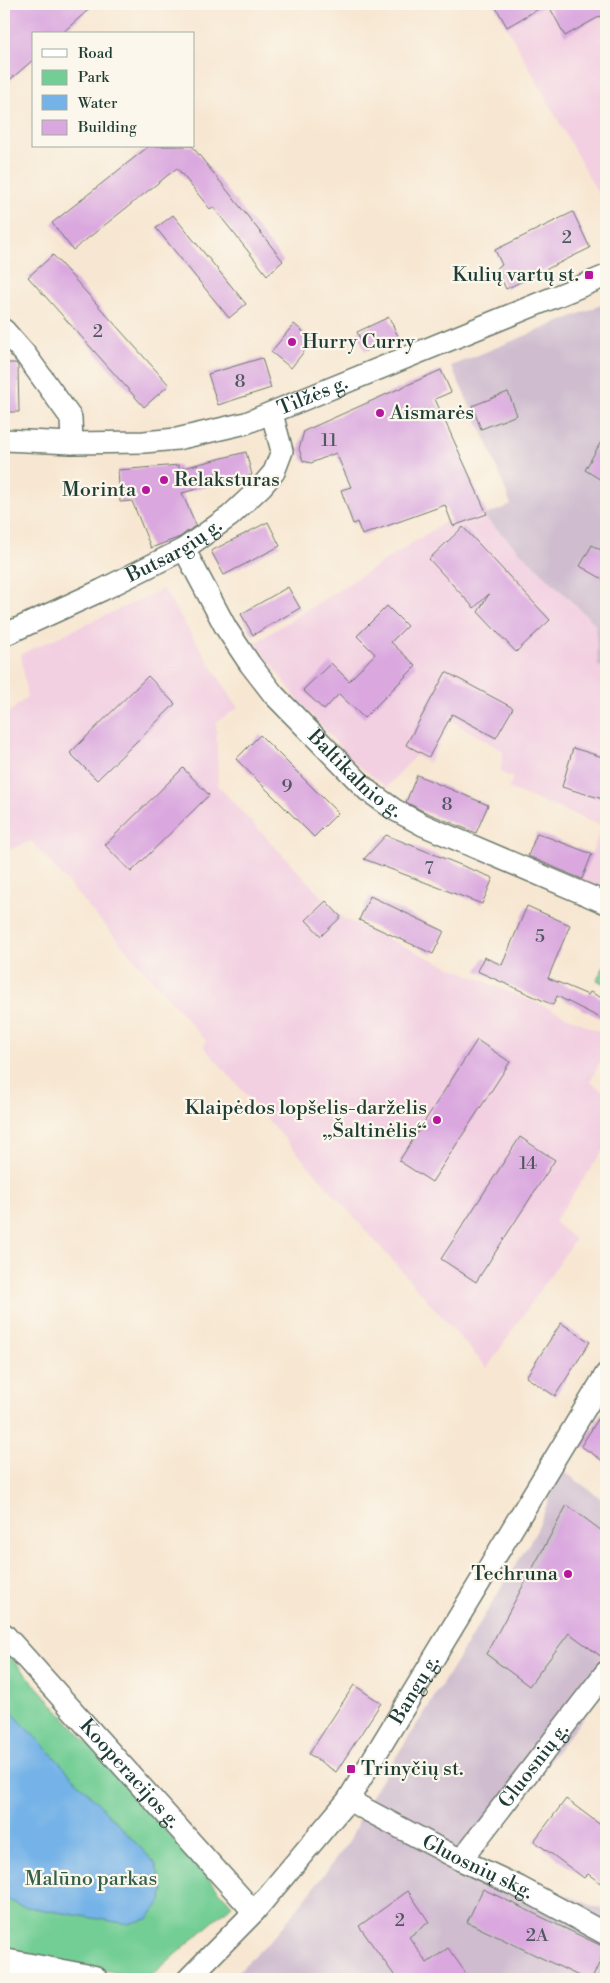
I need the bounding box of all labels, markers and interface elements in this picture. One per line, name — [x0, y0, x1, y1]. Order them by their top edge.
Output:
legend — [32, 32, 195, 148]
text: Road — [78, 44, 113, 63]
text: Park — [78, 68, 110, 87]
text: Water — [77, 94, 118, 113]
text: Building — [77, 118, 137, 137]
house number: 2 — [562, 226, 572, 249]
place label: Kulių vartų st. — [452, 263, 579, 288]
marker: Kulių vartų st. — [583, 269, 595, 281]
house number: 2 — [93, 320, 103, 343]
place label: Hurry Curry — [302, 330, 415, 355]
marker: Hurry Curry — [286, 336, 298, 348]
house number: 8 — [234, 370, 246, 393]
street label: Tilžės g. — [274, 370, 351, 421]
place label: Aismarės — [389, 401, 474, 426]
marker: Aismarės — [374, 407, 386, 419]
house number: 11 — [321, 429, 337, 452]
place label: Relaksturas — [174, 468, 280, 493]
marker: Relaksturas — [158, 474, 170, 486]
place label: Morinta — [62, 478, 137, 503]
marker: Morinta — [140, 484, 152, 496]
street label: Butsargių g. — [121, 513, 227, 589]
street label: Baltikalnio g. — [302, 724, 406, 824]
house number: 9 — [282, 775, 293, 798]
house number: 8 — [441, 793, 453, 816]
house number: 7 — [424, 857, 434, 880]
house number: 5 — [535, 925, 545, 948]
place label: Klaipėdos lopšelis-darželis „Šaltinėlis“ — [185, 1096, 427, 1144]
marker: Klaipėdos lopšelis-darželis „Šaltinėlis“ — [431, 1114, 443, 1126]
house number: 14 — [519, 1152, 537, 1175]
place label: Techruna — [471, 1562, 559, 1587]
marker: Techruna — [562, 1568, 574, 1580]
street label: Bangų g. — [384, 1651, 445, 1730]
street label: Kooperacijos g. — [74, 1714, 185, 1834]
street label: Gluosnių g. — [493, 1718, 574, 1813]
place label: Trinyčių st. — [361, 1757, 464, 1782]
marker: Trinyčių st. — [345, 1763, 357, 1775]
street label: Gluosnių skg. — [418, 1829, 538, 1905]
park label: Malūno parkas — [25, 1867, 157, 1892]
house number: 2 — [395, 1909, 405, 1932]
house number: 2A — [526, 1924, 549, 1947]

